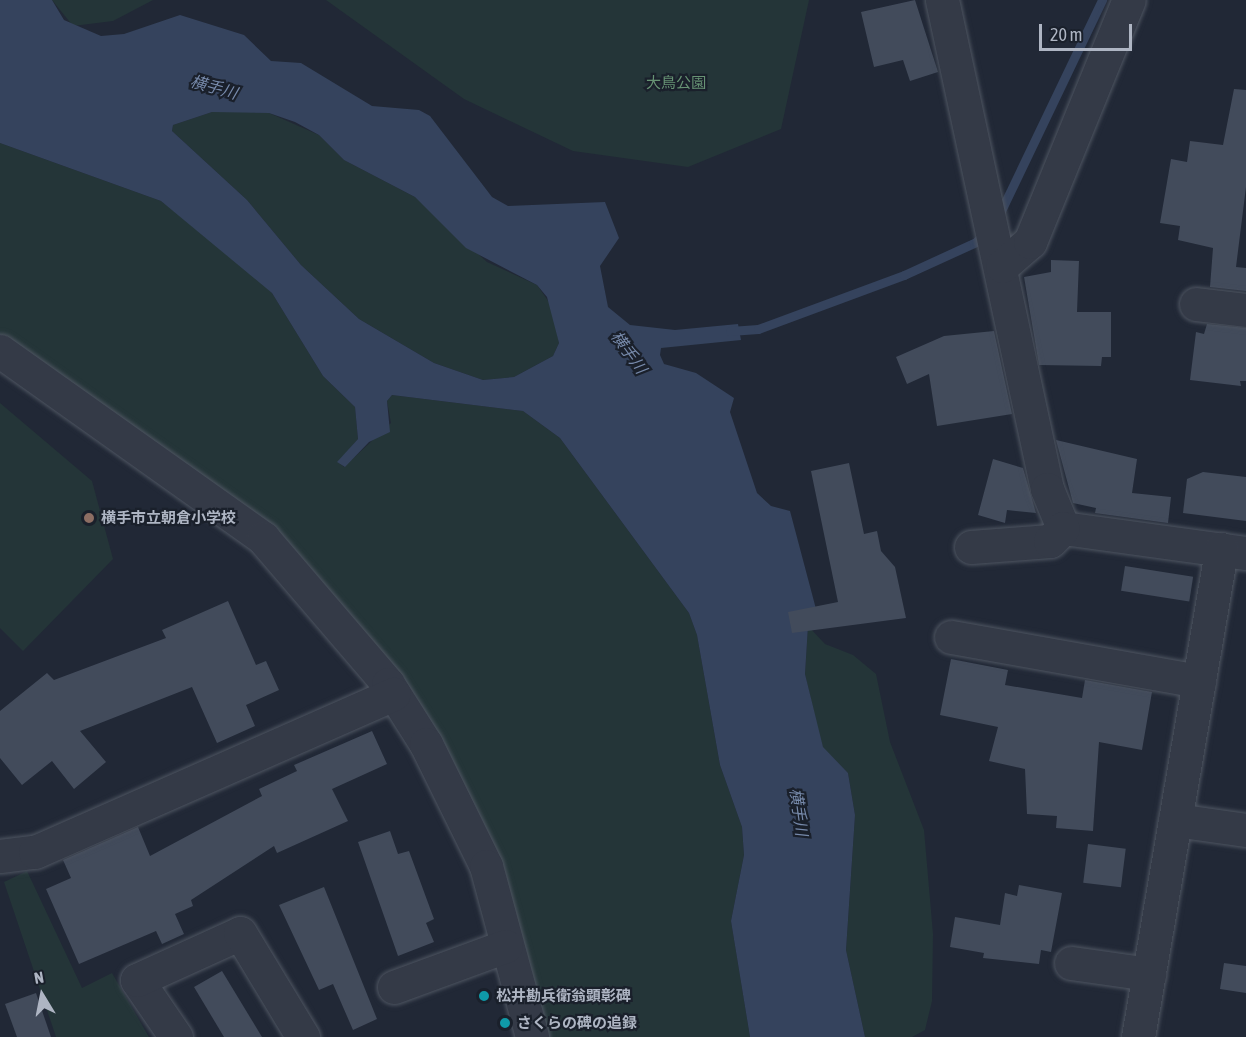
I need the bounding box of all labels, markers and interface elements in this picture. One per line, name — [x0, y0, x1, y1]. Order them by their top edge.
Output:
scale bar — [1042, 12, 1135, 50]
text: 20 m — [1050, 24, 1082, 45]
water label: 横手川 — [188, 71, 240, 103]
park label: 大鳥公園 — [646, 74, 706, 92]
water label: 横手川 — [607, 327, 651, 377]
place label: 横手市立朝倉小学校 — [101, 509, 236, 527]
marker: 横手市立朝倉小学校 — [82, 511, 96, 525]
water label: 横手川 — [786, 787, 812, 837]
north arrow — [12, 965, 72, 1025]
text: N — [33, 968, 45, 987]
place label: 松井勘兵衛翁顕彰碑 — [496, 987, 631, 1005]
marker: 松井勘兵衛翁顕彰碑 — [477, 989, 491, 1003]
place label: さくらの碑の追録 — [517, 1014, 637, 1032]
marker: さくらの碑の追録 — [498, 1016, 512, 1030]

